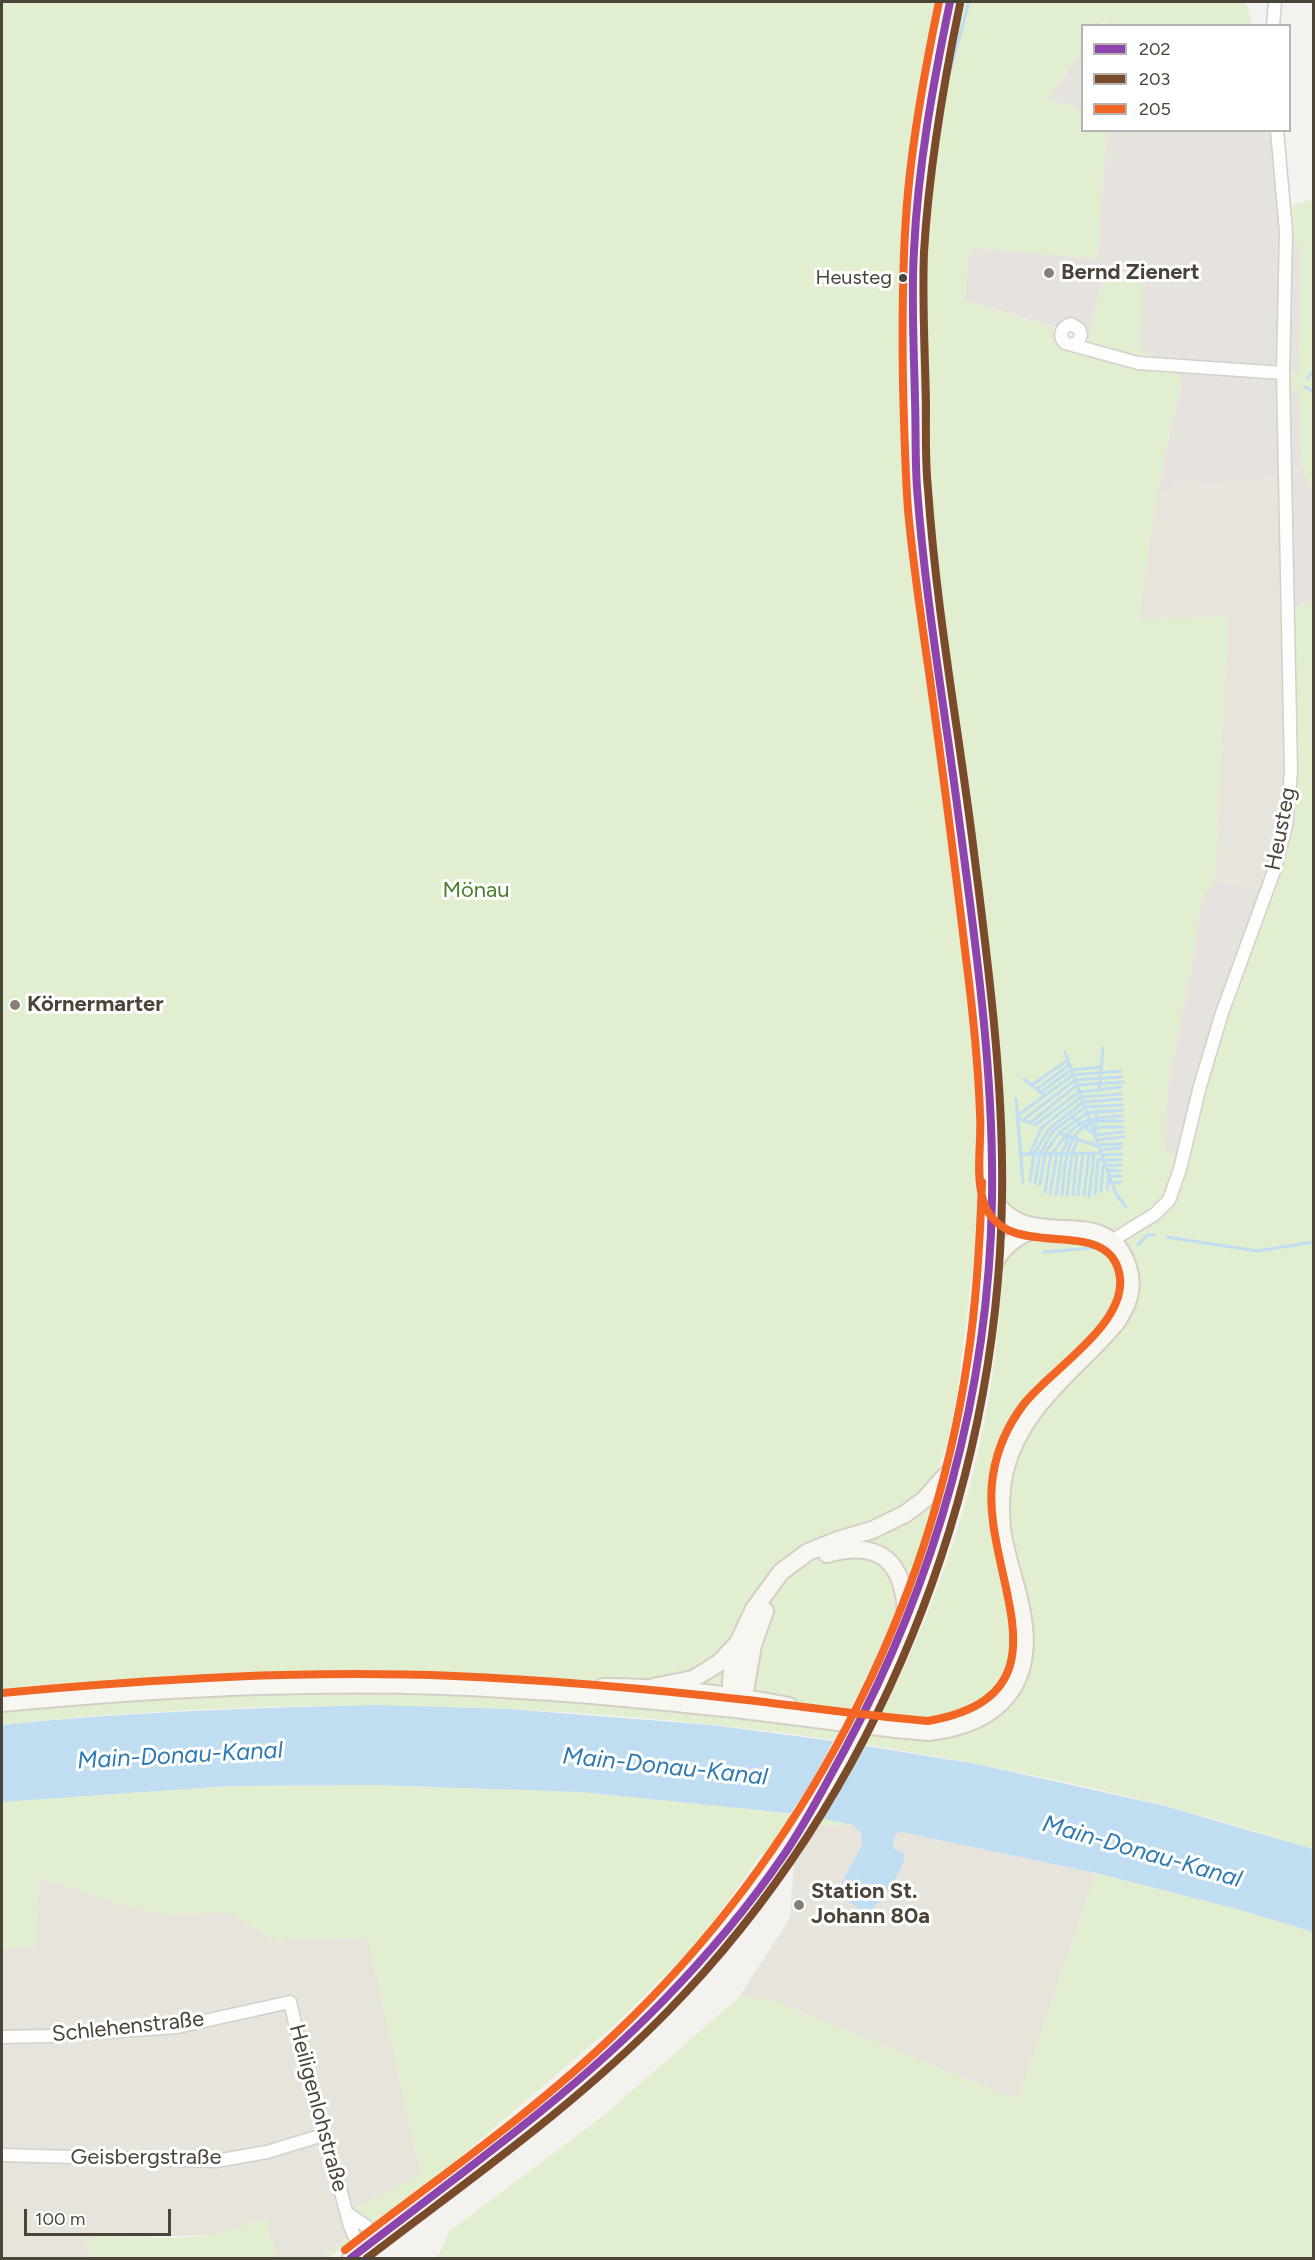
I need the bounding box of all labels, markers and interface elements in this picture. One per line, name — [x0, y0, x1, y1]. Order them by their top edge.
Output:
legend — [1081, 24, 1291, 132]
text: 202 — [1139, 38, 1171, 60]
text: 203 — [1139, 68, 1170, 90]
text: 205 — [1139, 98, 1171, 120]
place label: Bernd Zienert — [1061, 260, 1200, 286]
place label: Heusteg — [815, 266, 892, 290]
marker: Bernd Zienert — [1042, 266, 1056, 280]
marker: Heusteg — [897, 272, 909, 284]
street label: Heusteg — [1260, 785, 1302, 873]
park label: Mönau — [442, 878, 510, 904]
place label: Körnermarter — [27, 992, 164, 1018]
marker: Körnermarter — [8, 998, 22, 1012]
water label: Main-Donau-Kanal — [76, 1736, 284, 1776]
water label: Main-Donau-Kanal — [561, 1742, 769, 1792]
water label: Main-Donau-Kanal — [1039, 1810, 1245, 1894]
place label: Station St. Johann 80a — [811, 1879, 930, 1930]
marker: Station St. Johann 80a — [792, 1898, 806, 1912]
street label: Schlehenstraße — [51, 2006, 205, 2048]
street label: Heiligenlohstraße — [283, 2021, 353, 2195]
street label: Geisbergstraße — [71, 2145, 221, 2171]
scale bar — [27, 2197, 174, 2235]
text: 100 m — [35, 2208, 85, 2230]

